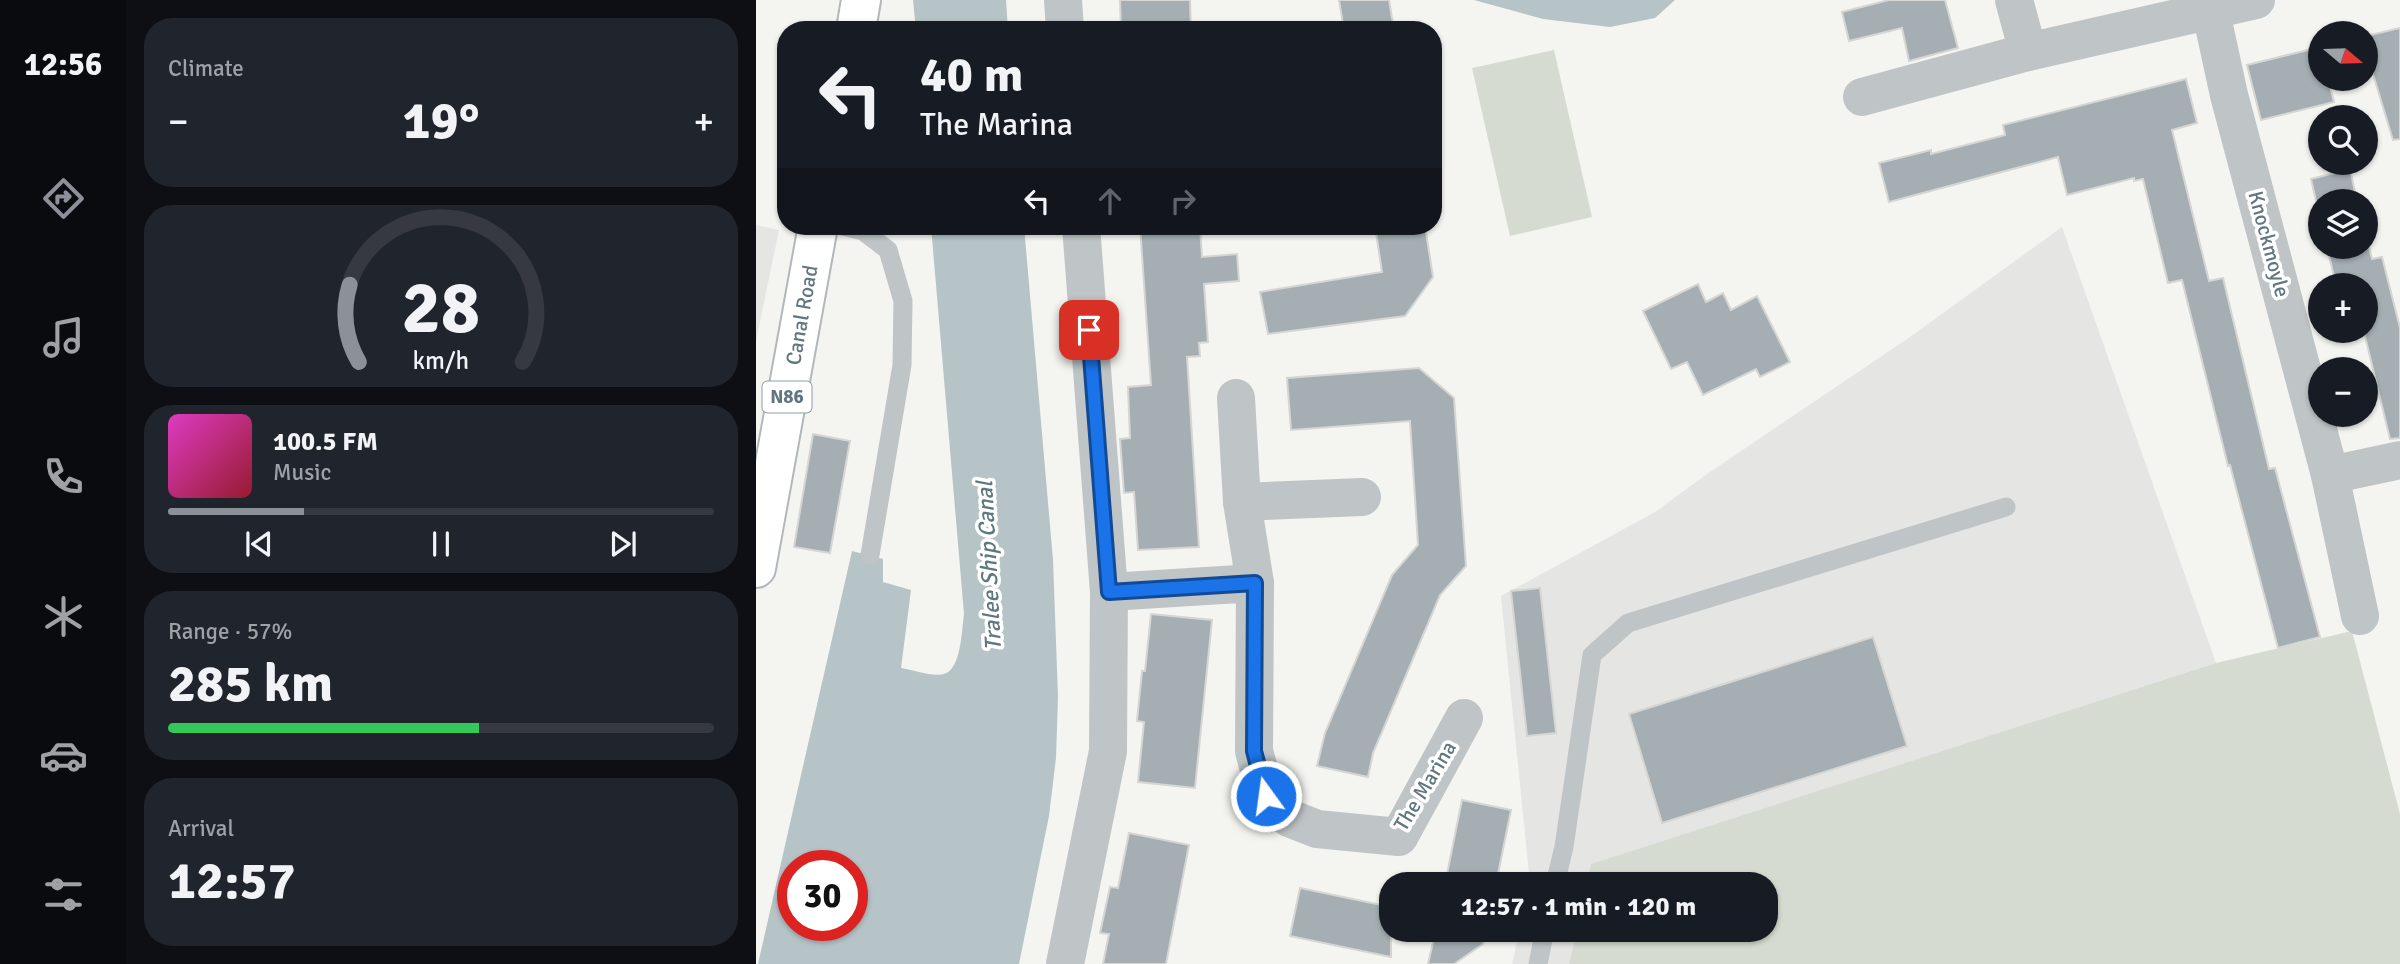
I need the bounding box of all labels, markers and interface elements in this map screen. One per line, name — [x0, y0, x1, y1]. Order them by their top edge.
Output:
north arrow — [2308, 21, 2378, 91]
map controls — [2308, 21, 2378, 427]
text: 12:56 — [24, 45, 102, 84]
text: 40 m — [920, 45, 1023, 105]
icon: left — [805, 49, 896, 140]
text: Climate — [168, 54, 244, 83]
text: 19° — [403, 89, 479, 153]
text: − — [168, 98, 189, 145]
text: + — [693, 98, 714, 145]
text: The Marina — [920, 105, 1073, 144]
button: search — [2308, 105, 2378, 175]
icon: directions — [39, 174, 88, 223]
icon: left — [1018, 182, 1056, 220]
icon: ahead — [1091, 182, 1129, 220]
icon: right — [1164, 182, 1202, 220]
street label: Knockmoyle — [2242, 188, 2296, 300]
button: layers — [2308, 189, 2378, 259]
street label: Canal Road — [780, 263, 824, 367]
text: 28 — [402, 264, 480, 353]
button: + — [2308, 273, 2378, 343]
pin — [1059, 300, 1119, 360]
icon: arrive — [1070, 311, 1108, 349]
icon: music — [39, 313, 88, 362]
text: km/h — [413, 344, 469, 375]
button: − — [2308, 357, 2378, 427]
road number: N86 — [763, 382, 812, 412]
text: 100.5 FM — [273, 426, 378, 458]
icon: phone — [39, 452, 88, 501]
text: Music — [273, 458, 331, 487]
water label: Tralee Ship Canal — [970, 478, 1008, 652]
icon: previous — [240, 525, 278, 563]
icon: pause — [422, 525, 460, 563]
icon: next — [604, 525, 642, 563]
icon: climate — [39, 592, 88, 641]
text: Range · 57% — [168, 617, 292, 646]
text: 285 km — [168, 652, 333, 716]
icon: car — [39, 731, 88, 780]
street label: The Marina — [1388, 736, 1462, 836]
position arrow — [1229, 759, 1303, 833]
text: Arrival — [168, 814, 234, 843]
text: 12:57 — [168, 849, 296, 913]
speed limit sign: 30 — [777, 850, 868, 941]
icon: filters — [39, 870, 88, 919]
text: 12:57 · 1 min · 120 m — [1461, 891, 1696, 923]

